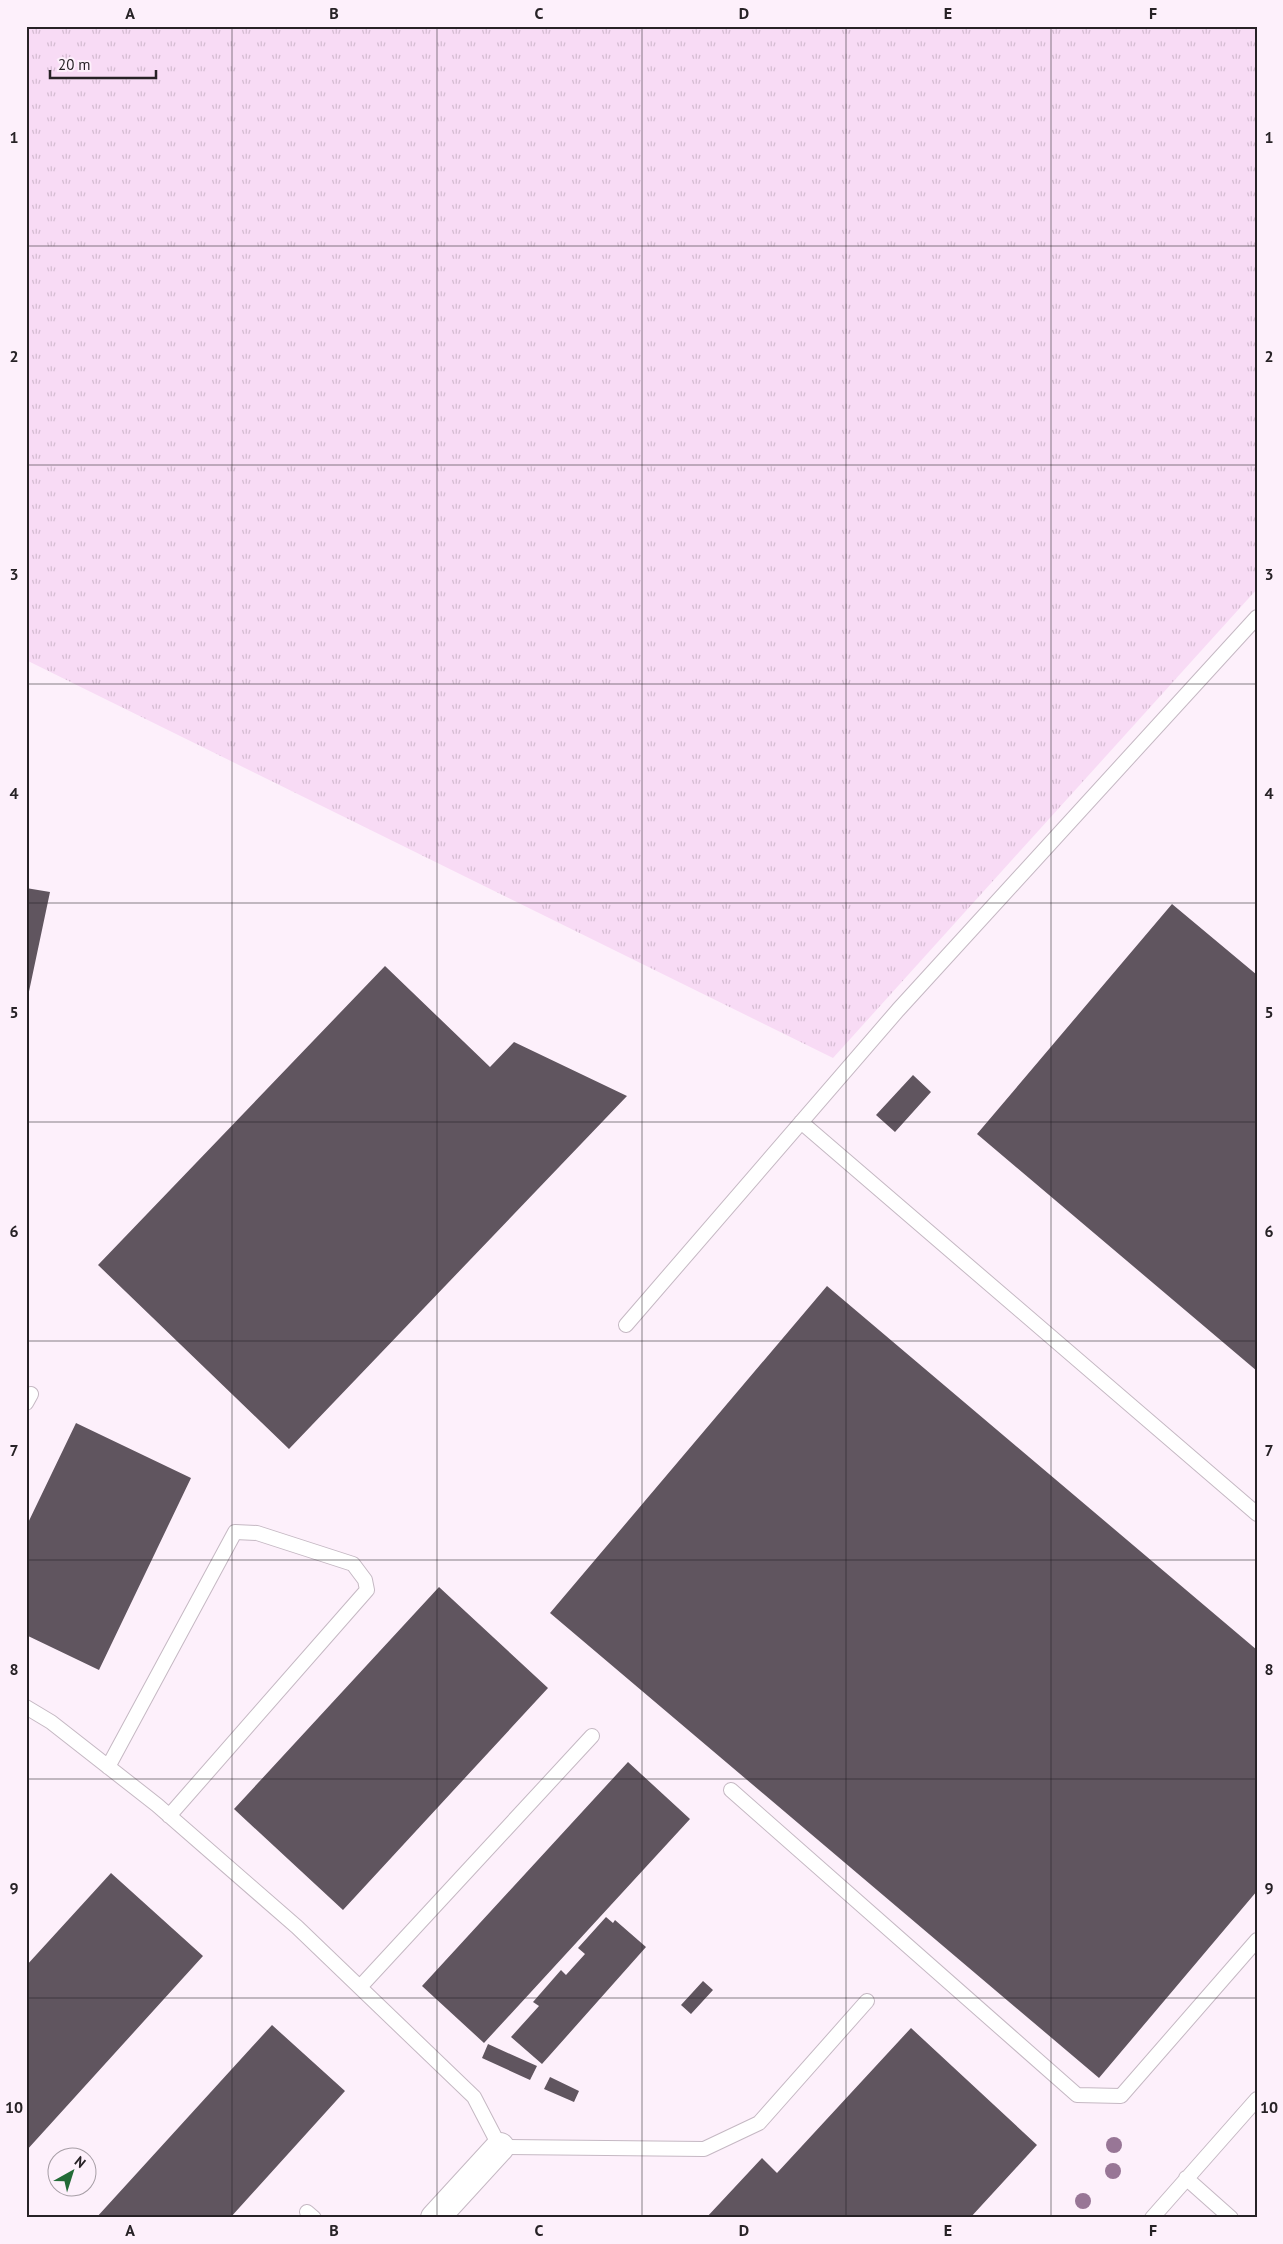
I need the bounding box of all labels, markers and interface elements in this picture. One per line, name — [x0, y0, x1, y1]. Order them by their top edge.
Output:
text: A — [125, 3, 135, 23]
text: B — [329, 3, 339, 23]
text: C — [535, 3, 544, 23]
text: D — [739, 3, 749, 23]
text: E — [944, 3, 952, 23]
text: F — [1149, 3, 1157, 23]
scale bar — [50, 48, 156, 80]
text: 20 m — [58, 55, 91, 74]
text: 1 — [9, 127, 19, 147]
text: 1 — [1264, 127, 1274, 147]
text: 2 — [9, 346, 19, 366]
text: 2 — [1264, 346, 1274, 366]
text: 3 — [9, 564, 19, 584]
text: 3 — [1264, 564, 1274, 584]
text: 4 — [9, 783, 19, 803]
text: 4 — [1264, 783, 1274, 803]
text: 5 — [9, 1002, 19, 1022]
text: 5 — [1264, 1002, 1274, 1022]
text: 6 — [9, 1221, 19, 1241]
text: 6 — [1264, 1221, 1274, 1241]
text: 7 — [9, 1440, 19, 1460]
text: 7 — [1264, 1440, 1274, 1460]
text: 8 — [9, 1659, 19, 1679]
text: 8 — [1264, 1659, 1274, 1679]
text: 9 — [9, 1878, 19, 1898]
text: 9 — [1264, 1878, 1274, 1898]
text: 10 — [5, 2097, 23, 2117]
text: 10 — [1260, 2097, 1278, 2117]
north arrow — [48, 2146, 98, 2196]
text: N — [71, 2152, 89, 2172]
text: A — [125, 2220, 135, 2240]
text: B — [329, 2220, 339, 2240]
text: C — [535, 2220, 544, 2240]
text: D — [739, 2220, 749, 2240]
text: E — [944, 2220, 952, 2240]
text: F — [1149, 2220, 1157, 2240]

